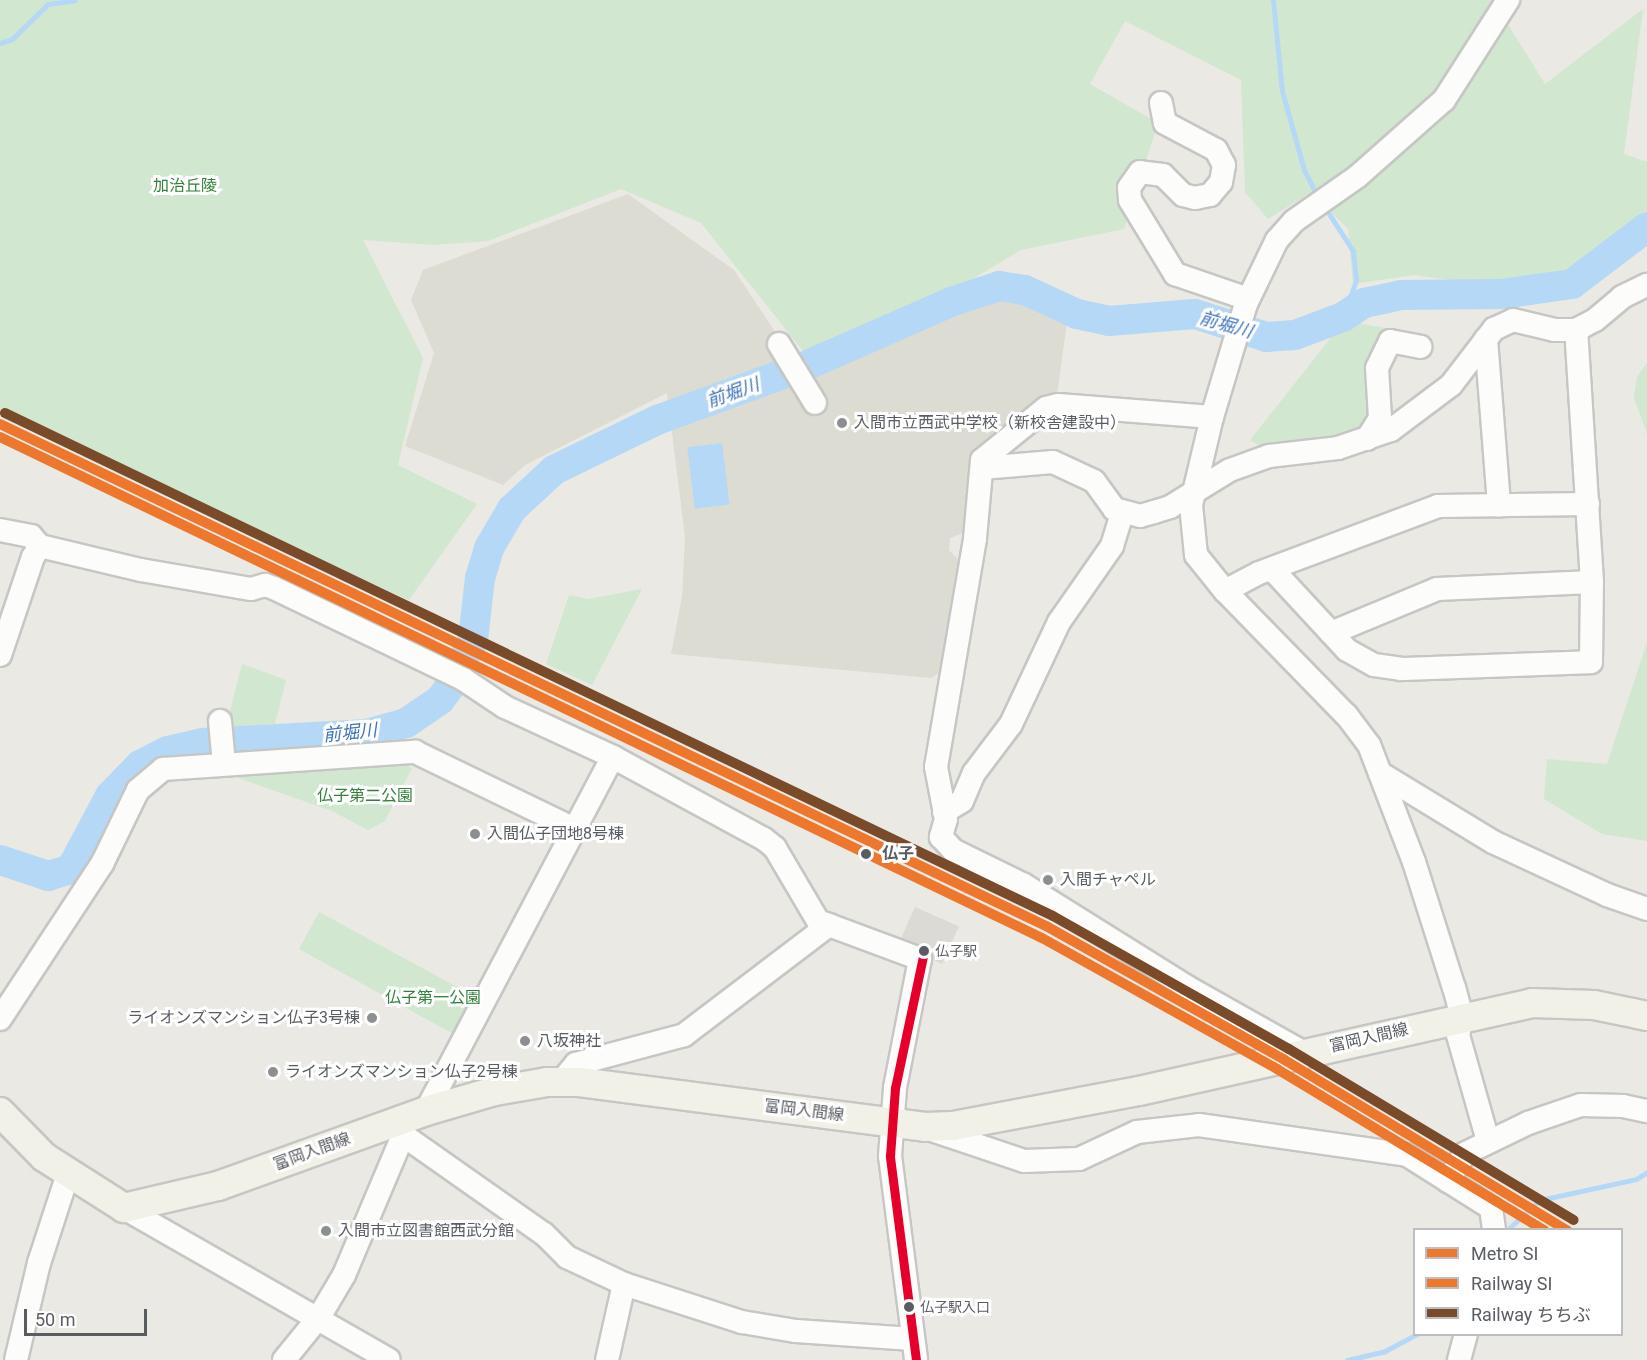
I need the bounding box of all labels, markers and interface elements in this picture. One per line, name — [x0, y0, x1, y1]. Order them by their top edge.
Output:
park label: 加治丘陵 — [153, 176, 217, 196]
water label: 前堀川 — [1197, 307, 1255, 343]
water label: 前堀川 — [704, 374, 762, 412]
place label: 入間市立西武中学校（新校舎建設中） — [854, 413, 1126, 433]
marker: 入間市立西武中学校（新校舎建設中） — [835, 416, 849, 430]
water label: 前堀川 — [322, 719, 378, 747]
park label: 仏子第二公園 — [317, 786, 413, 806]
place label: 入間仏子団地8号棟 — [487, 824, 624, 844]
marker: 入間仏子団地8号棟 — [468, 827, 482, 841]
marker: 仏子 — [855, 843, 877, 865]
place label: 仏子 — [882, 844, 914, 864]
place label: 入間チャペル — [1060, 870, 1156, 890]
marker: 入間チャペル — [1041, 873, 1055, 887]
place label: 仏子駅 — [935, 943, 977, 959]
marker: 仏子駅 — [918, 945, 930, 957]
park label: 仏子第一公園 — [385, 988, 481, 1008]
place label: ライオンズマンション仏子3号棟 — [127, 1008, 360, 1028]
marker: ライオンズマンション仏子3号棟 — [365, 1011, 379, 1025]
street label: 富岡入間線 — [1328, 1020, 1410, 1056]
place label: 八坂神社 — [537, 1031, 601, 1051]
marker: 八坂神社 — [518, 1034, 532, 1048]
place label: ライオンズマンション仏子2号棟 — [285, 1062, 518, 1082]
marker: ライオンズマンション仏子2号棟 — [266, 1065, 280, 1079]
street label: 富岡入間線 — [763, 1097, 845, 1125]
street label: 富岡入間線 — [271, 1129, 353, 1175]
place label: 入間市立図書館西武分館 — [338, 1221, 514, 1241]
marker: 入間市立図書館西武分館 — [319, 1224, 333, 1238]
legend — [1413, 1228, 1623, 1336]
text: Metro SI — [1471, 1243, 1538, 1264]
text: Railway SI — [1471, 1273, 1552, 1294]
scale bar — [27, 1297, 150, 1335]
place label: 仏子駅入口 — [920, 1299, 990, 1315]
marker: 仏子駅入口 — [903, 1301, 915, 1313]
text: Railway ちちぶ — [1471, 1304, 1591, 1325]
text: 50 m — [35, 1309, 75, 1330]

